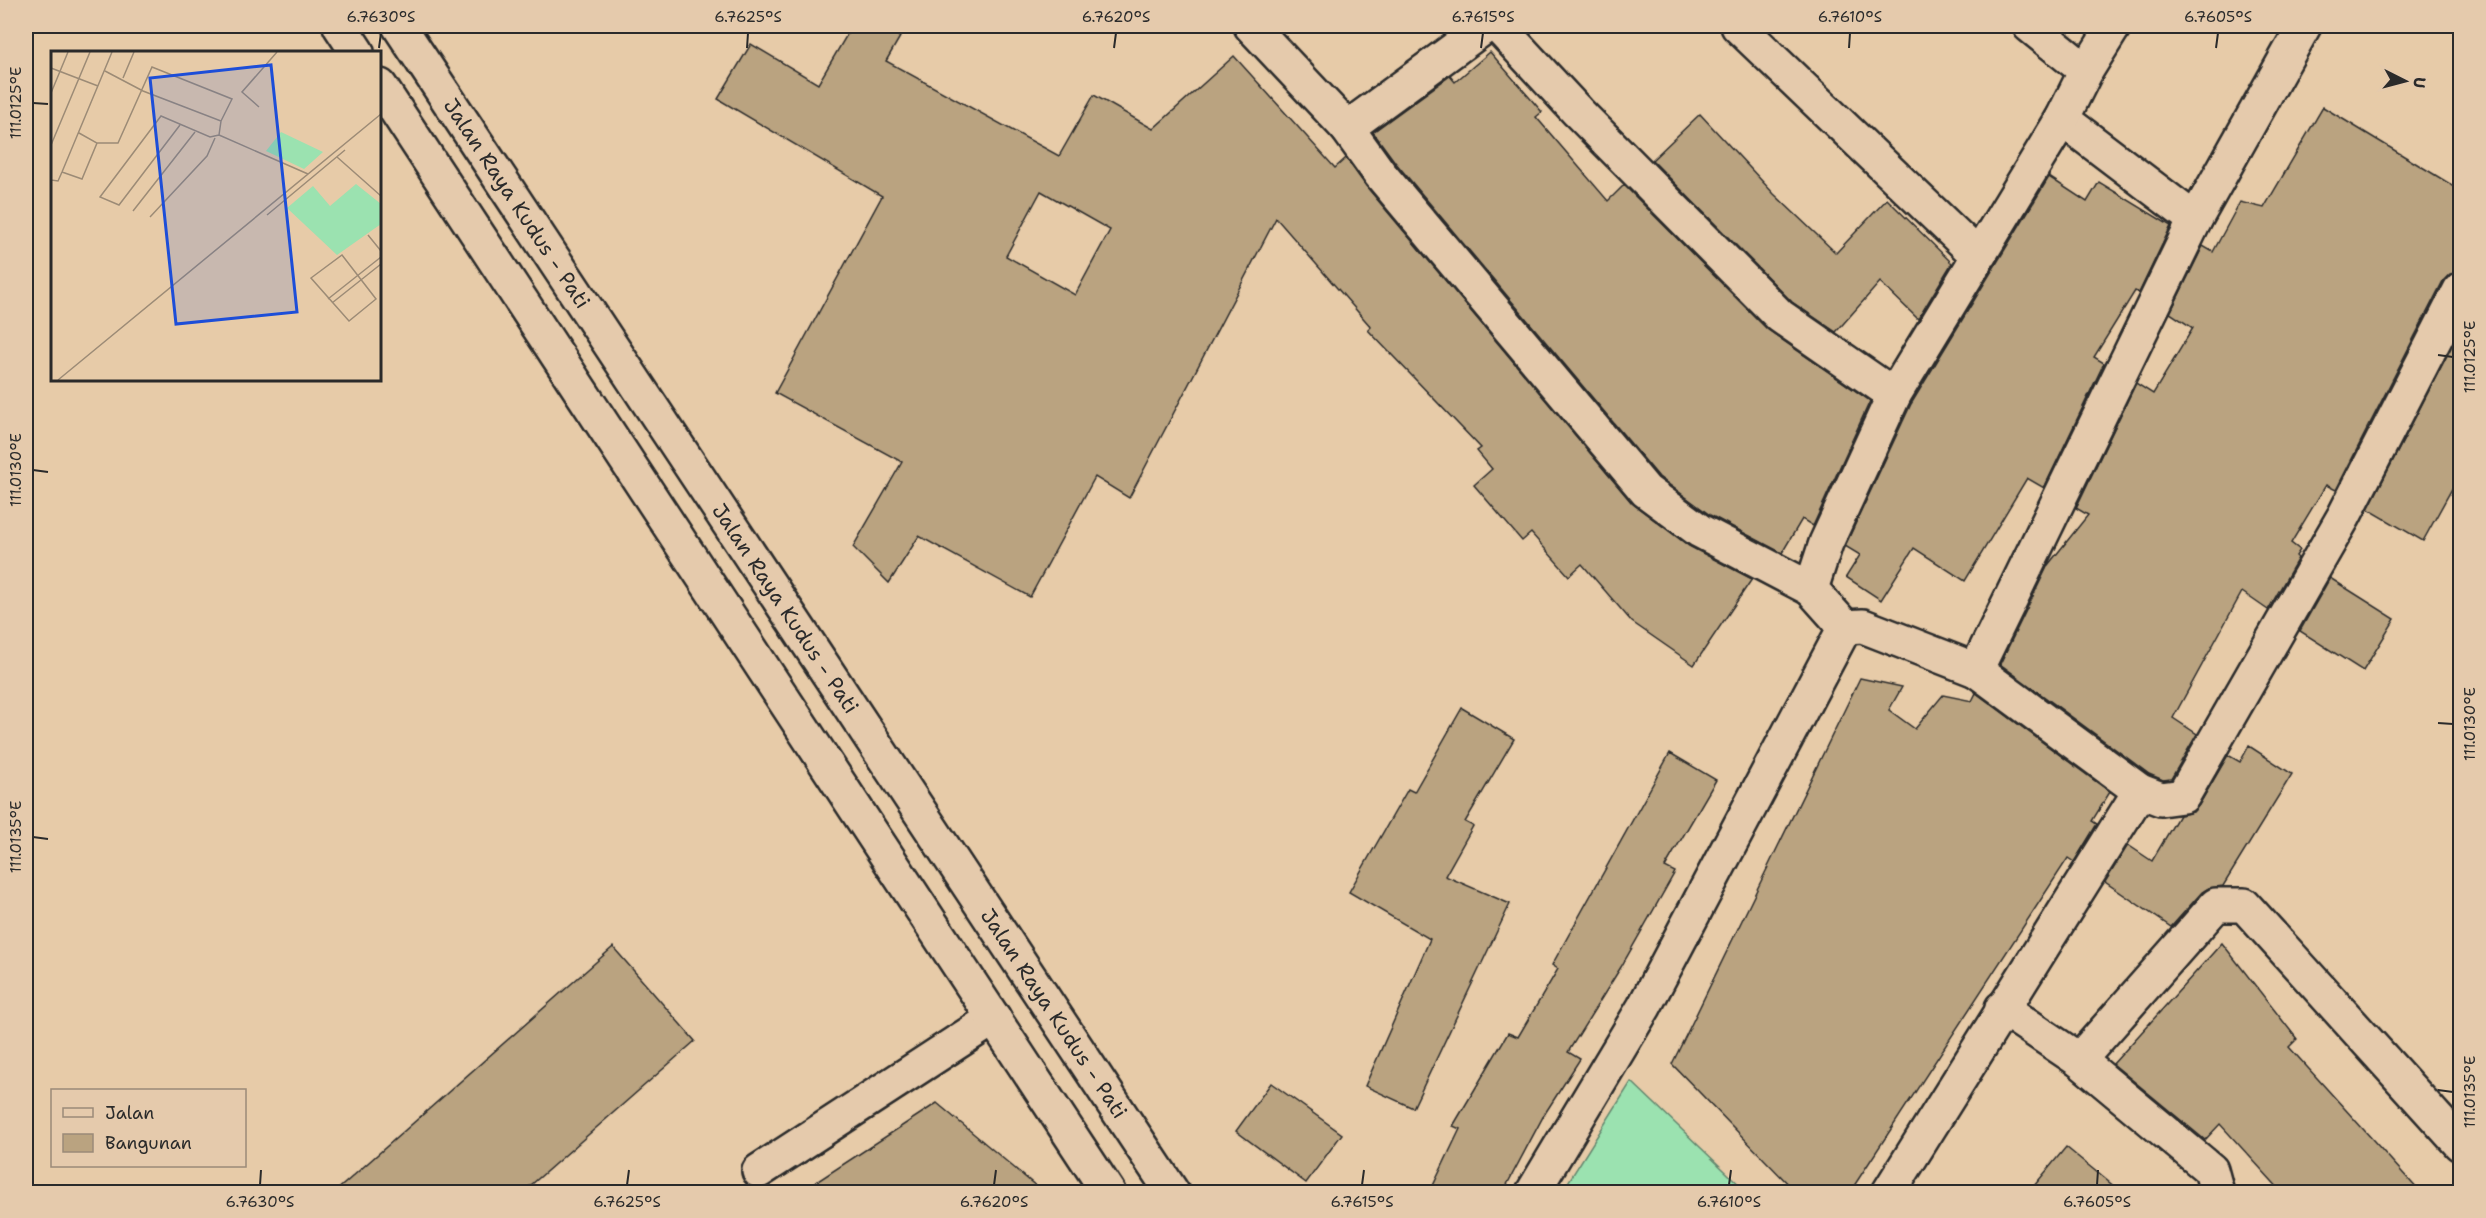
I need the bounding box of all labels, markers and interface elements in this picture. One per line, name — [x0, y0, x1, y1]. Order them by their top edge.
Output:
text: 6.7630°S — [347, 7, 415, 27]
text: 6.7625°S — [714, 7, 782, 27]
text: 6.7620°S — [1082, 7, 1150, 27]
text: 6.7615°S — [1451, 7, 1515, 27]
text: 6.7610°S — [1818, 7, 1882, 27]
text: 6.7605°S — [2184, 7, 2252, 27]
inset map — [51, 51, 381, 381]
north arrow — [2375, 51, 2435, 111]
text: 111.0125°E — [6, 67, 26, 139]
text: U — [2408, 76, 2430, 89]
street label: Jalan Raya Kudus - Pati — [437, 93, 596, 314]
text: 111.0125°E — [2460, 321, 2480, 393]
text: 111.0130°E — [6, 433, 26, 507]
street label: Jalan Raya Kudus - Pati — [705, 498, 865, 719]
text: 111.0130°E — [2460, 687, 2480, 761]
text: 111.0135°E — [6, 801, 26, 873]
street label: Jalan Raya Kudus - Pati — [974, 903, 1134, 1124]
text: 111.0135°E — [2460, 1056, 2480, 1128]
legend — [51, 1089, 246, 1167]
text: Jalan — [105, 1101, 154, 1125]
text: Bangunan — [105, 1131, 192, 1155]
text: 6.7630°S — [226, 1192, 294, 1212]
text: 6.7625°S — [593, 1192, 661, 1212]
text: 6.7620°S — [960, 1192, 1028, 1212]
text: 6.7615°S — [1330, 1192, 1394, 1212]
text: 6.7610°S — [1697, 1192, 1761, 1212]
text: 6.7605°S — [2063, 1192, 2131, 1212]

